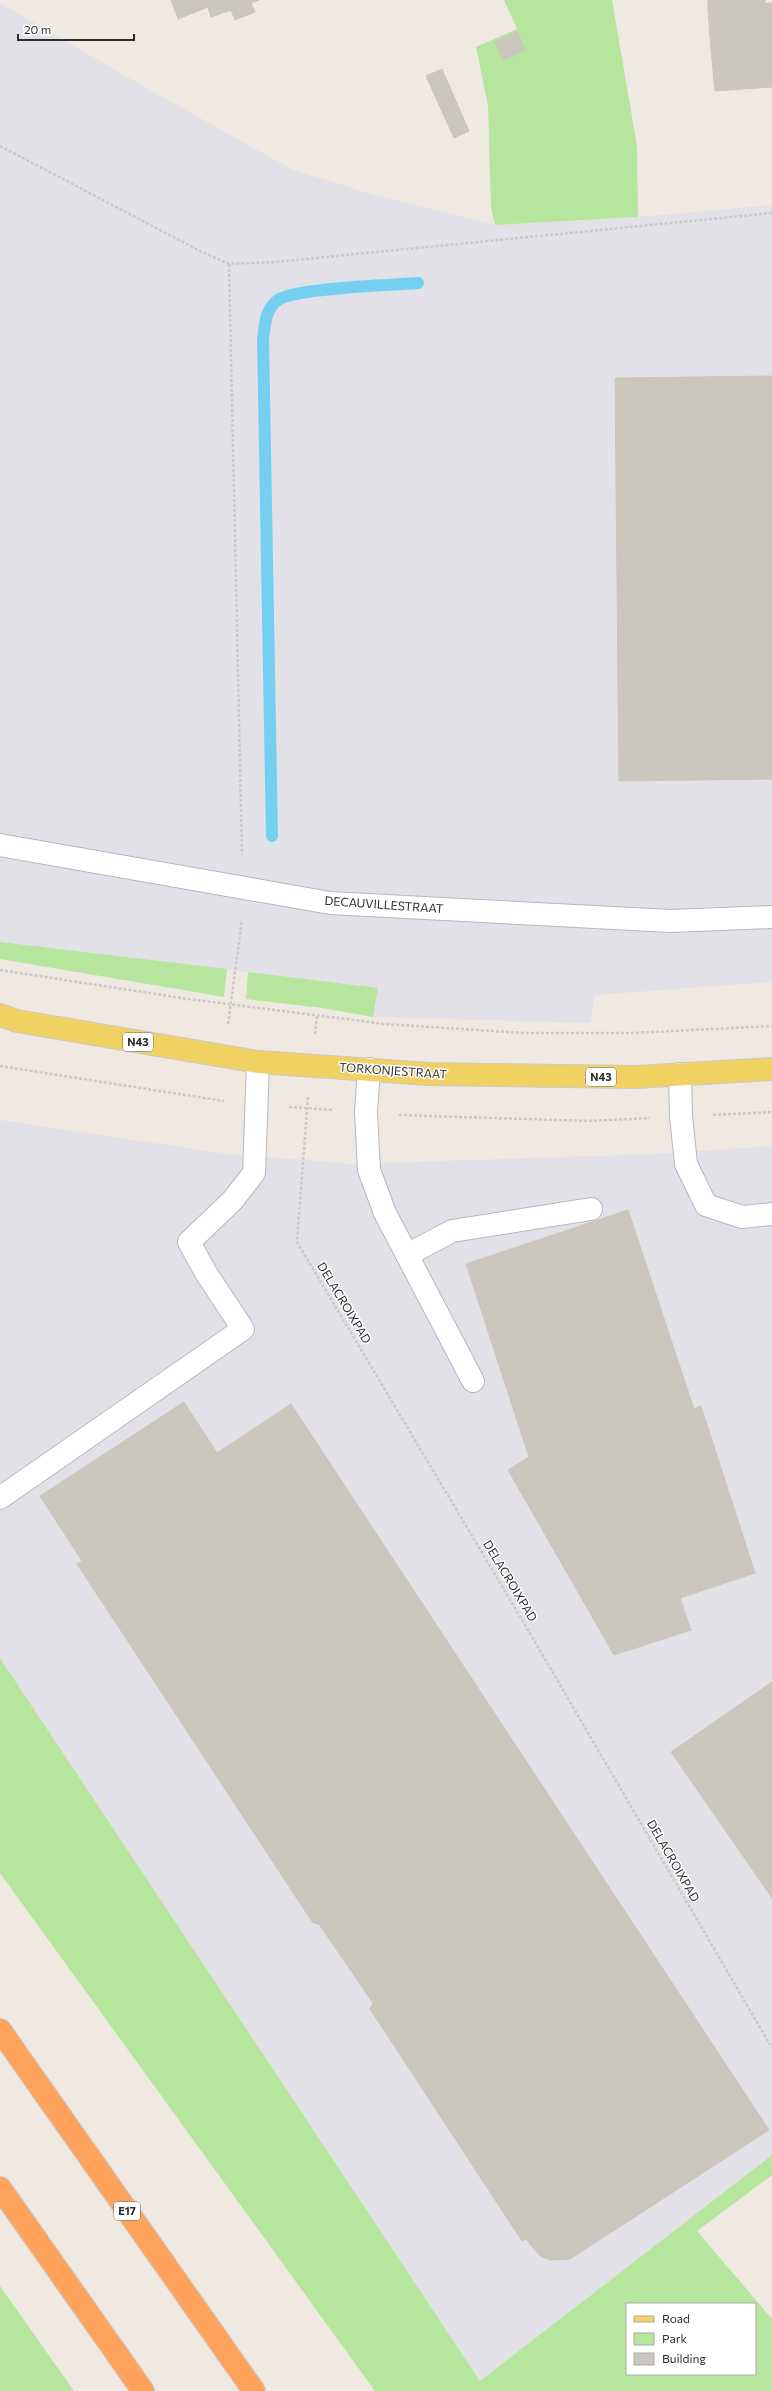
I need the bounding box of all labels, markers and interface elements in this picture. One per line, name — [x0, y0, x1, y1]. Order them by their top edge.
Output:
scale bar — [18, 16, 134, 42]
text: 20 m — [24, 22, 51, 36]
street label: DECAUVILLESTRAAT — [324, 893, 444, 915]
road number: N43 — [123, 1033, 153, 1051]
street label: TORKONJESTRAAT — [339, 1059, 448, 1082]
road number: N43 — [586, 1068, 616, 1086]
street label: DELACROIXPAD — [315, 1259, 375, 1346]
street label: DELACROIXPAD — [481, 1537, 541, 1624]
street label: DELACROIXPAD — [645, 1817, 703, 1904]
road number: E17 — [114, 2202, 140, 2220]
legend — [626, 2303, 756, 2375]
text: Road — [662, 2311, 690, 2325]
text: Park — [662, 2331, 688, 2345]
text: Building — [662, 2351, 706, 2365]

